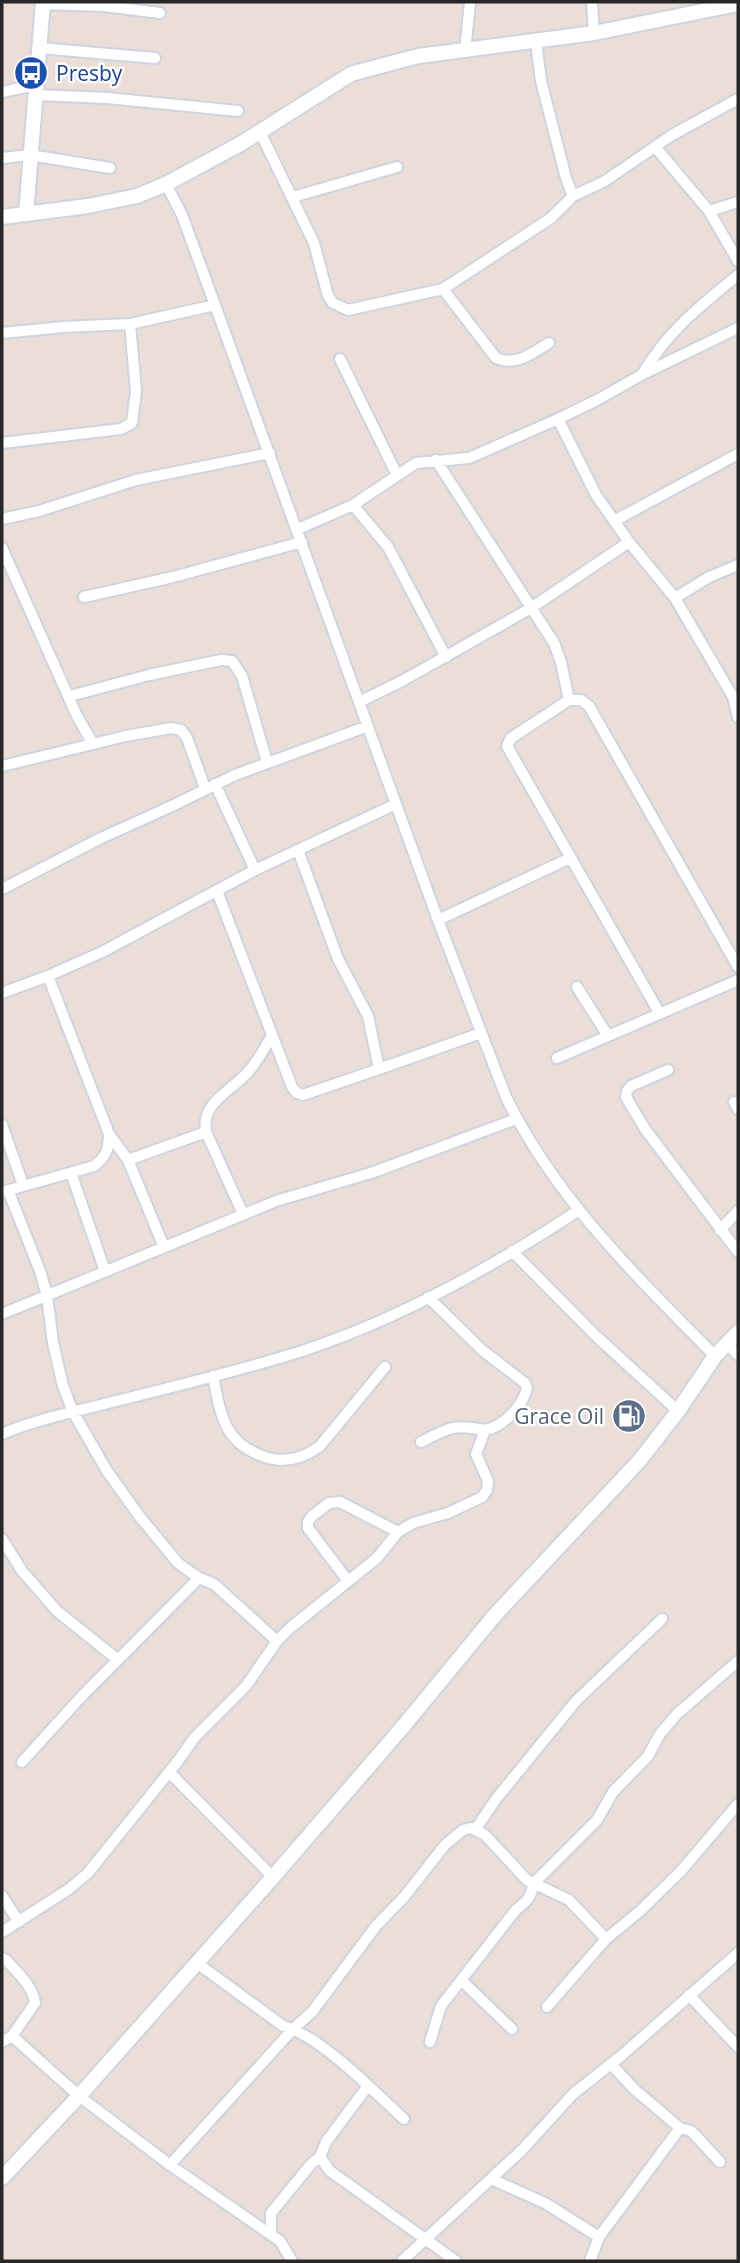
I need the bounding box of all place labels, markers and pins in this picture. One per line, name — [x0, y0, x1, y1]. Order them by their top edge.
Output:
bus stop icon: Presby — [12, 54, 50, 92]
place label: Presby — [56, 59, 123, 87]
fuel station icon: Grace Oil — [610, 1397, 648, 1435]
place label: Grace Oil — [514, 1402, 604, 1430]

